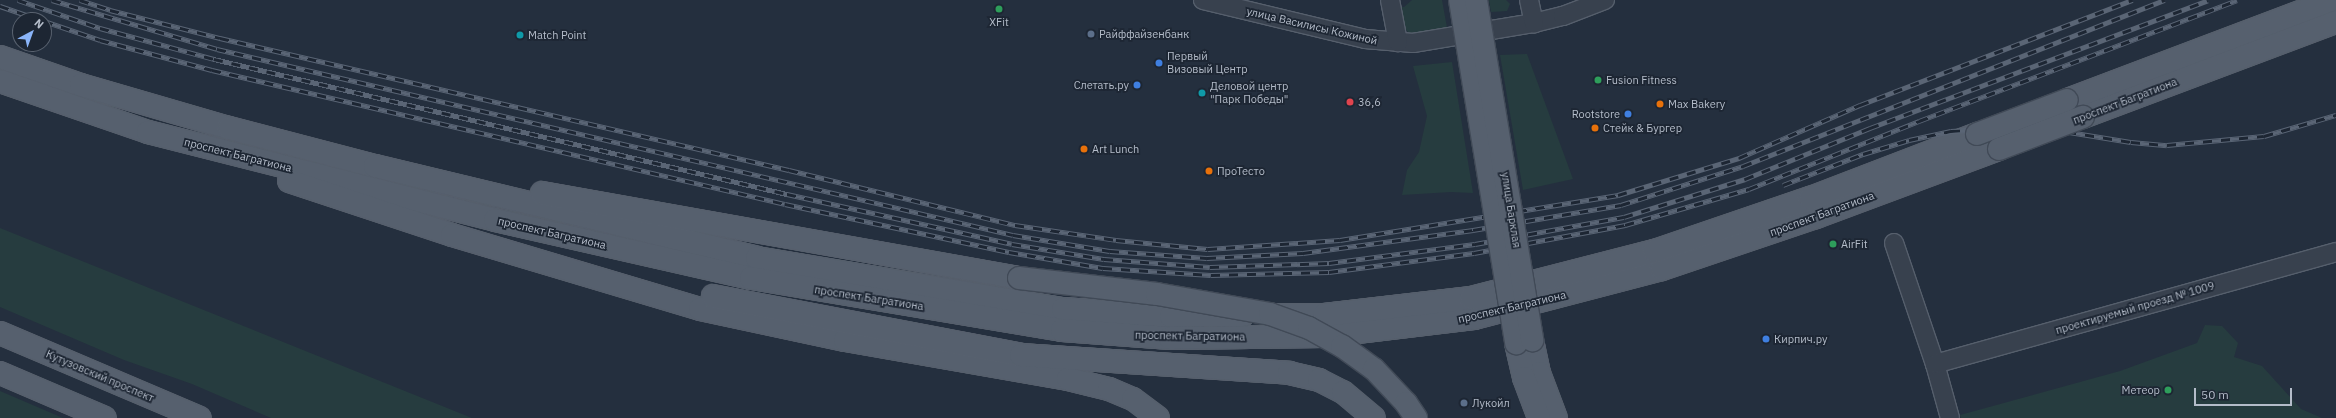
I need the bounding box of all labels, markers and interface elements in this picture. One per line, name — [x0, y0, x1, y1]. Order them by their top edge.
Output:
marker: XFit — [994, 4, 1004, 14]
street label: улица Василисы Кожиной — [1245, 5, 1379, 47]
north arrow — [12, 12, 52, 52]
place label: XFit — [989, 15, 1009, 29]
text: N — [32, 16, 47, 32]
place label: Райффайзенбанк — [1099, 27, 1189, 41]
place label: Match Point — [528, 28, 586, 42]
marker: Райффайзенбанк — [1086, 29, 1096, 39]
marker: Match Point — [515, 30, 525, 40]
place label: Первый Визовый Центр — [1167, 50, 1248, 76]
marker: Первый Визовый Центр — [1154, 58, 1164, 68]
place label: Fusion Fitness — [1606, 73, 1677, 87]
marker: Fusion Fitness — [1593, 75, 1603, 85]
street label: проспект Багратиона — [2071, 75, 2179, 127]
place label: Слетать.ру — [1074, 78, 1129, 92]
marker: Слетать.ру — [1132, 80, 1142, 90]
place label: Деловой центр "Парк Победы" — [1210, 80, 1288, 106]
marker: Деловой центр "Парк Победы" — [1197, 88, 1207, 98]
place label: 36,6 — [1358, 95, 1381, 109]
marker: 36,6 — [1345, 97, 1355, 107]
place label: Max Bakery — [1668, 97, 1725, 111]
marker: Max Bakery — [1655, 99, 1665, 109]
place label: Rootstore — [1572, 107, 1620, 121]
marker: Rootstore — [1623, 109, 1633, 119]
place label: Стейк & Бургер — [1603, 121, 1682, 135]
marker: Стейк & Бургер — [1590, 123, 1600, 133]
street label: проспект Багратиона — [183, 135, 293, 175]
place label: Art Lunch — [1092, 142, 1139, 156]
marker: Art Lunch — [1079, 144, 1089, 154]
place label: ПроТесто — [1217, 164, 1265, 178]
marker: ПроТесто — [1204, 166, 1214, 176]
street label: улица Барклая — [1499, 171, 1523, 249]
street label: проспект Багратиона — [1768, 189, 1876, 239]
street label: проспект Багратиона — [497, 214, 607, 252]
place label: AirFit — [1841, 237, 1868, 251]
marker: AirFit — [1828, 239, 1838, 249]
street label: проектируемый проезд № 1009 — [2054, 279, 2216, 337]
street label: проспект Багратиона — [813, 283, 925, 313]
street label: проспект Багратиона — [1457, 288, 1567, 326]
street label: проспект Багратиона — [1135, 328, 1245, 344]
place label: Кирпич.ру — [1774, 332, 1828, 346]
marker: Кирпич.ру — [1761, 334, 1771, 344]
street label: Кутузовский проспект — [44, 347, 156, 405]
scale bar — [2196, 380, 2294, 406]
place label: Метеор — [2122, 383, 2160, 397]
marker: Метеор — [2163, 385, 2173, 395]
text: 50 m — [2201, 387, 2229, 402]
place label: Лукойл — [1472, 396, 1510, 410]
marker: Лукойл — [1459, 398, 1469, 408]

